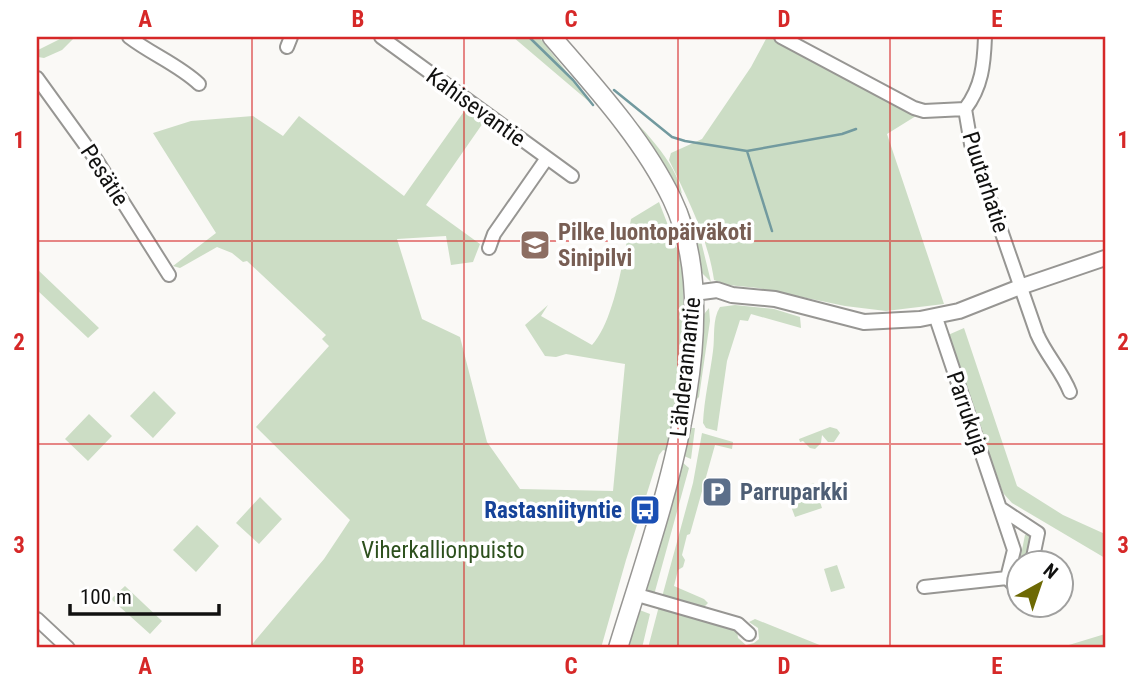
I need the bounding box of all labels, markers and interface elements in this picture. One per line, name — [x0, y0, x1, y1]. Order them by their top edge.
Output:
text: A — [138, 6, 152, 33]
text: B — [352, 6, 364, 33]
text: C — [564, 6, 578, 33]
text: D — [778, 6, 791, 33]
text: E — [991, 6, 1003, 33]
street label: Kahisevantie — [421, 62, 530, 152]
text: 1 — [13, 127, 25, 154]
text: 1 — [1117, 127, 1129, 154]
street label: Puutarhatie — [956, 128, 1015, 236]
street label: Pesätie — [75, 140, 134, 211]
place label: Pilke luontopäiväkoti Sinipilvi — [558, 219, 752, 272]
school or university icon: Pilke luontopäiväkoti Sinipilvi — [518, 228, 552, 262]
street label: Lähderannantie — [665, 296, 706, 438]
text: 2 — [13, 329, 25, 356]
text: 2 — [1117, 329, 1129, 356]
street label: Parrukuja — [941, 368, 994, 458]
parking icon: Parruparkki — [700, 475, 734, 509]
place label: Parruparkki — [740, 479, 848, 506]
bus stop icon: Rastasniityntie — [628, 493, 662, 527]
place label: Rastasniityntie — [484, 497, 622, 524]
text: 3 — [13, 532, 25, 559]
text: 3 — [1117, 532, 1129, 559]
park label: Viherkallionpuisto — [361, 537, 525, 564]
north arrow — [1006, 548, 1076, 618]
text: N — [1039, 559, 1062, 584]
scale bar — [70, 573, 219, 617]
text: 100 m — [80, 585, 132, 609]
text: A — [138, 653, 152, 680]
text: B — [352, 653, 364, 680]
text: C — [564, 653, 578, 680]
text: D — [778, 653, 791, 680]
text: E — [991, 653, 1003, 680]

